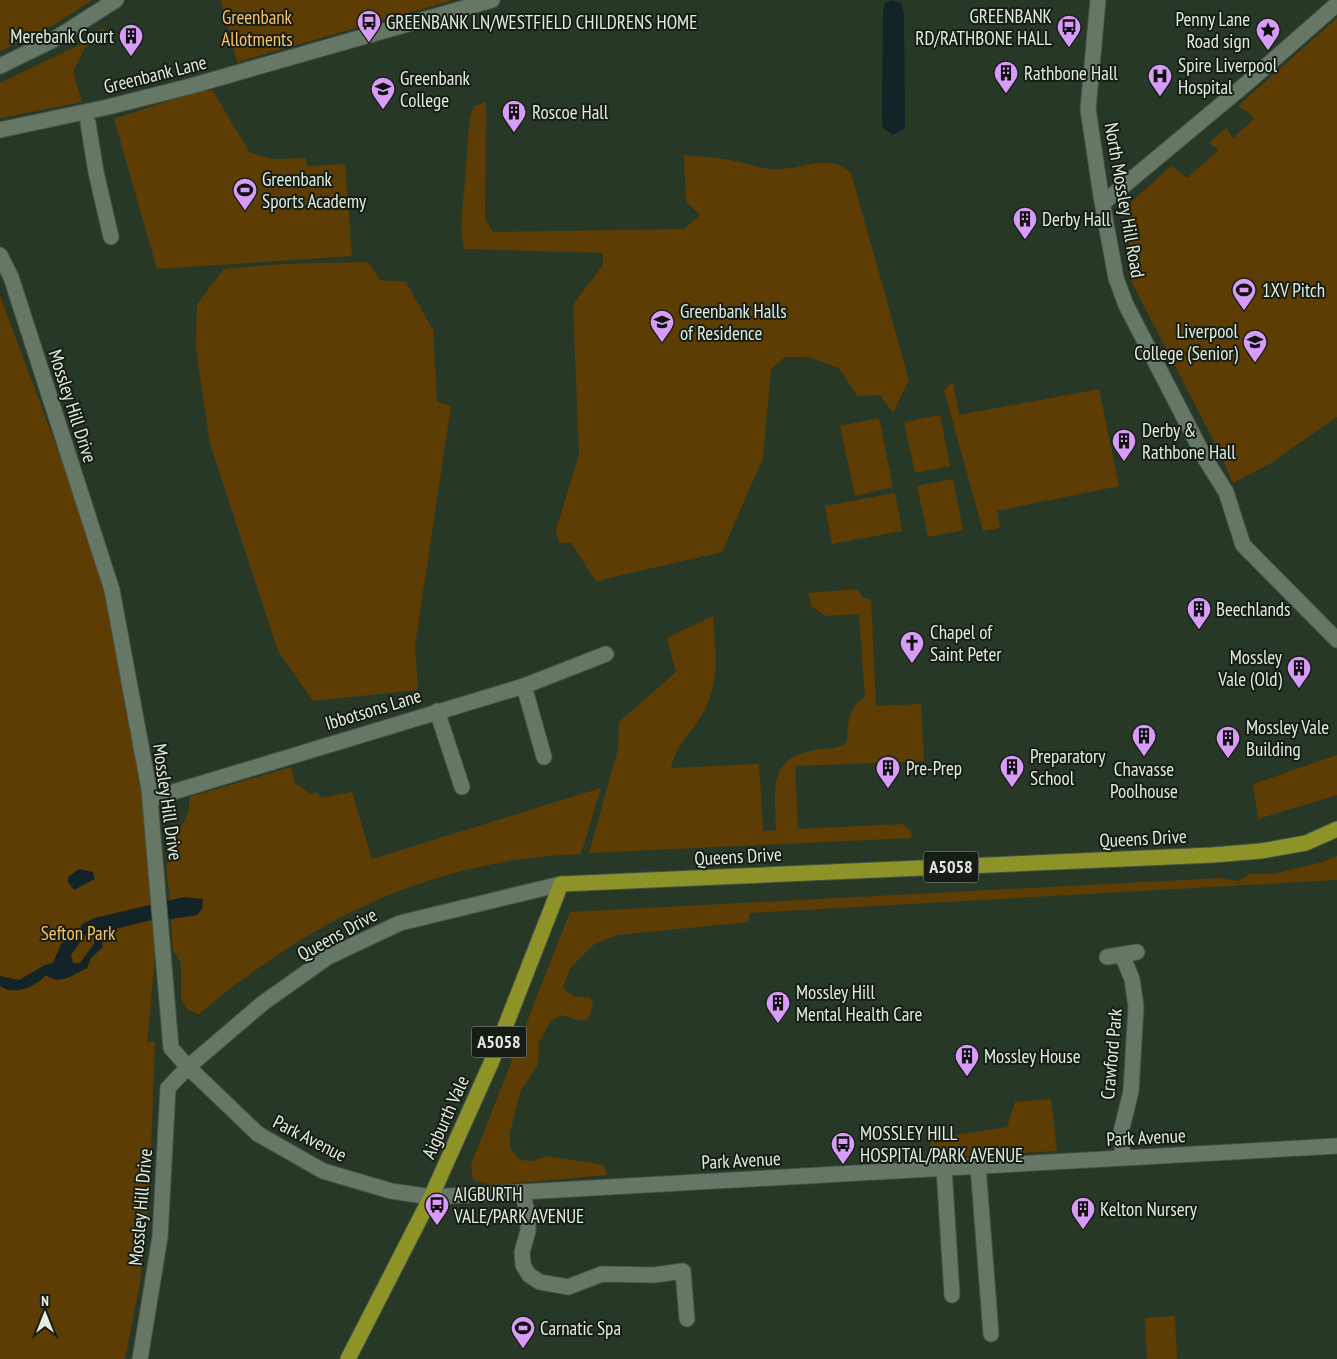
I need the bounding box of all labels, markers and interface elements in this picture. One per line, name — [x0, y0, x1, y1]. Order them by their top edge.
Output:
place label: GREENBANK RD/RATHBONE HALL — [915, 4, 1052, 50]
park label: Greenbank Allotments — [221, 5, 293, 51]
place label: Penny Lane Road sign — [1175, 7, 1250, 53]
bus stop icon: GREENBANK LN/WESTFIELD CHILDRENS HOME — [356, 9, 382, 43]
place label: GREENBANK LN/WESTFIELD CHILDRENS HOME — [386, 10, 697, 34]
bus stop icon: GREENBANK RD/RATHBONE HALL — [1056, 14, 1082, 48]
place icon: Penny Lane Road sign — [1255, 17, 1281, 51]
building icon: Merebank Court — [118, 23, 144, 57]
place label: Merebank Court — [10, 24, 115, 48]
street label: Greenbank Lane — [101, 50, 209, 98]
place label: Spire Liverpool Hospital — [1178, 53, 1278, 99]
building icon: Rathbone Hall — [993, 60, 1019, 94]
place label: Rathbone Hall — [1024, 61, 1118, 85]
hospital icon: Spire Liverpool Hospital — [1147, 63, 1173, 97]
place label: Greenbank College — [400, 66, 471, 112]
school or university icon: Greenbank College — [370, 76, 396, 110]
building icon: Roscoe Hall — [501, 99, 527, 133]
place label: Roscoe Hall — [532, 100, 609, 124]
street label: North Mossley Hill Road — [1100, 121, 1150, 279]
place label: Greenbank Sports Academy — [262, 167, 367, 213]
sports icon: Greenbank Sports Academy — [232, 177, 258, 211]
building icon: Derby Hall — [1012, 206, 1038, 240]
place label: Derby Hall — [1042, 207, 1111, 231]
sports icon: 1XV Pitch — [1231, 277, 1257, 311]
place label: 1XV Pitch — [1262, 278, 1325, 302]
place label: Greenbank Halls of Residence — [680, 299, 787, 345]
school or university icon: Greenbank Halls of Residence — [649, 309, 675, 343]
place label: Liverpool College (Senior) — [1134, 319, 1239, 365]
school or university icon: Liverpool College (Senior) — [1242, 329, 1268, 363]
street label: Mossley Hill Drive — [43, 346, 103, 466]
place label: Derby & Rathbone Hall — [1142, 418, 1236, 464]
building icon: Derby & Rathbone Hall — [1111, 428, 1137, 462]
building icon: Beechlands — [1186, 596, 1212, 630]
place label: Beechlands — [1216, 597, 1290, 621]
place label: Chapel of Saint Peter — [930, 620, 1002, 666]
church icon: Chapel of Saint Peter — [899, 630, 925, 664]
place label: Mossley Vale (Old) — [1217, 645, 1283, 691]
building icon: Mossley Vale (Old) — [1286, 655, 1312, 689]
street label: Ibbotsons Lane — [322, 683, 424, 735]
place label: Mossley Vale Building — [1246, 715, 1329, 761]
building icon: Chavasse Poolhouse — [1131, 723, 1157, 757]
building icon: Mossley Vale Building — [1215, 725, 1241, 759]
street label: Mossley Hill Drive — [148, 742, 188, 862]
place label: Preparatory School — [1030, 744, 1106, 790]
building icon: Preparatory School — [999, 754, 1025, 788]
building icon: Pre-Prep — [875, 755, 901, 789]
place label: Pre-Prep — [906, 756, 962, 780]
place label: Chavasse Poolhouse — [1110, 757, 1178, 803]
street label: Queens Drive — [1099, 824, 1187, 852]
street label: Queens Drive — [694, 842, 782, 870]
road number: A5058 — [924, 852, 978, 882]
street label: Queens Drive — [293, 902, 381, 966]
park label: Sefton Park — [41, 921, 116, 945]
place label: Mossley Hill Mental Health Care — [796, 980, 923, 1026]
building icon: Mossley Hill Mental Health Care — [765, 990, 791, 1024]
street label: Crawford Park — [1095, 1007, 1127, 1100]
road number: A5058 — [472, 1026, 526, 1058]
building icon: Mossley House — [954, 1043, 980, 1077]
place label: Mossley House — [984, 1044, 1081, 1068]
street label: Aigburth Vale — [416, 1072, 474, 1162]
street label: Park Avenue — [269, 1109, 351, 1167]
place label: MOSSLEY HILL HOSPITAL/PARK AVENUE — [860, 1121, 1023, 1167]
street label: Park Avenue — [1106, 1123, 1186, 1151]
bus stop icon: MOSSLEY HILL HOSPITAL/PARK AVENUE — [830, 1131, 856, 1165]
street label: Park Avenue — [701, 1146, 781, 1174]
street label: Mossley Hill Drive — [123, 1147, 157, 1267]
place label: AIGBURTH VALE/PARK AVENUE — [453, 1182, 584, 1228]
bus stop icon: AIGBURTH VALE/PARK AVENUE — [424, 1192, 450, 1226]
building icon: Kelton Nursery — [1070, 1196, 1096, 1230]
place label: Kelton Nursery — [1100, 1197, 1198, 1221]
north arrow — [20, 1289, 70, 1339]
text: N — [41, 1292, 49, 1310]
sports icon: Carnatic Spa — [510, 1315, 536, 1349]
place label: Carnatic Spa — [540, 1316, 621, 1340]

